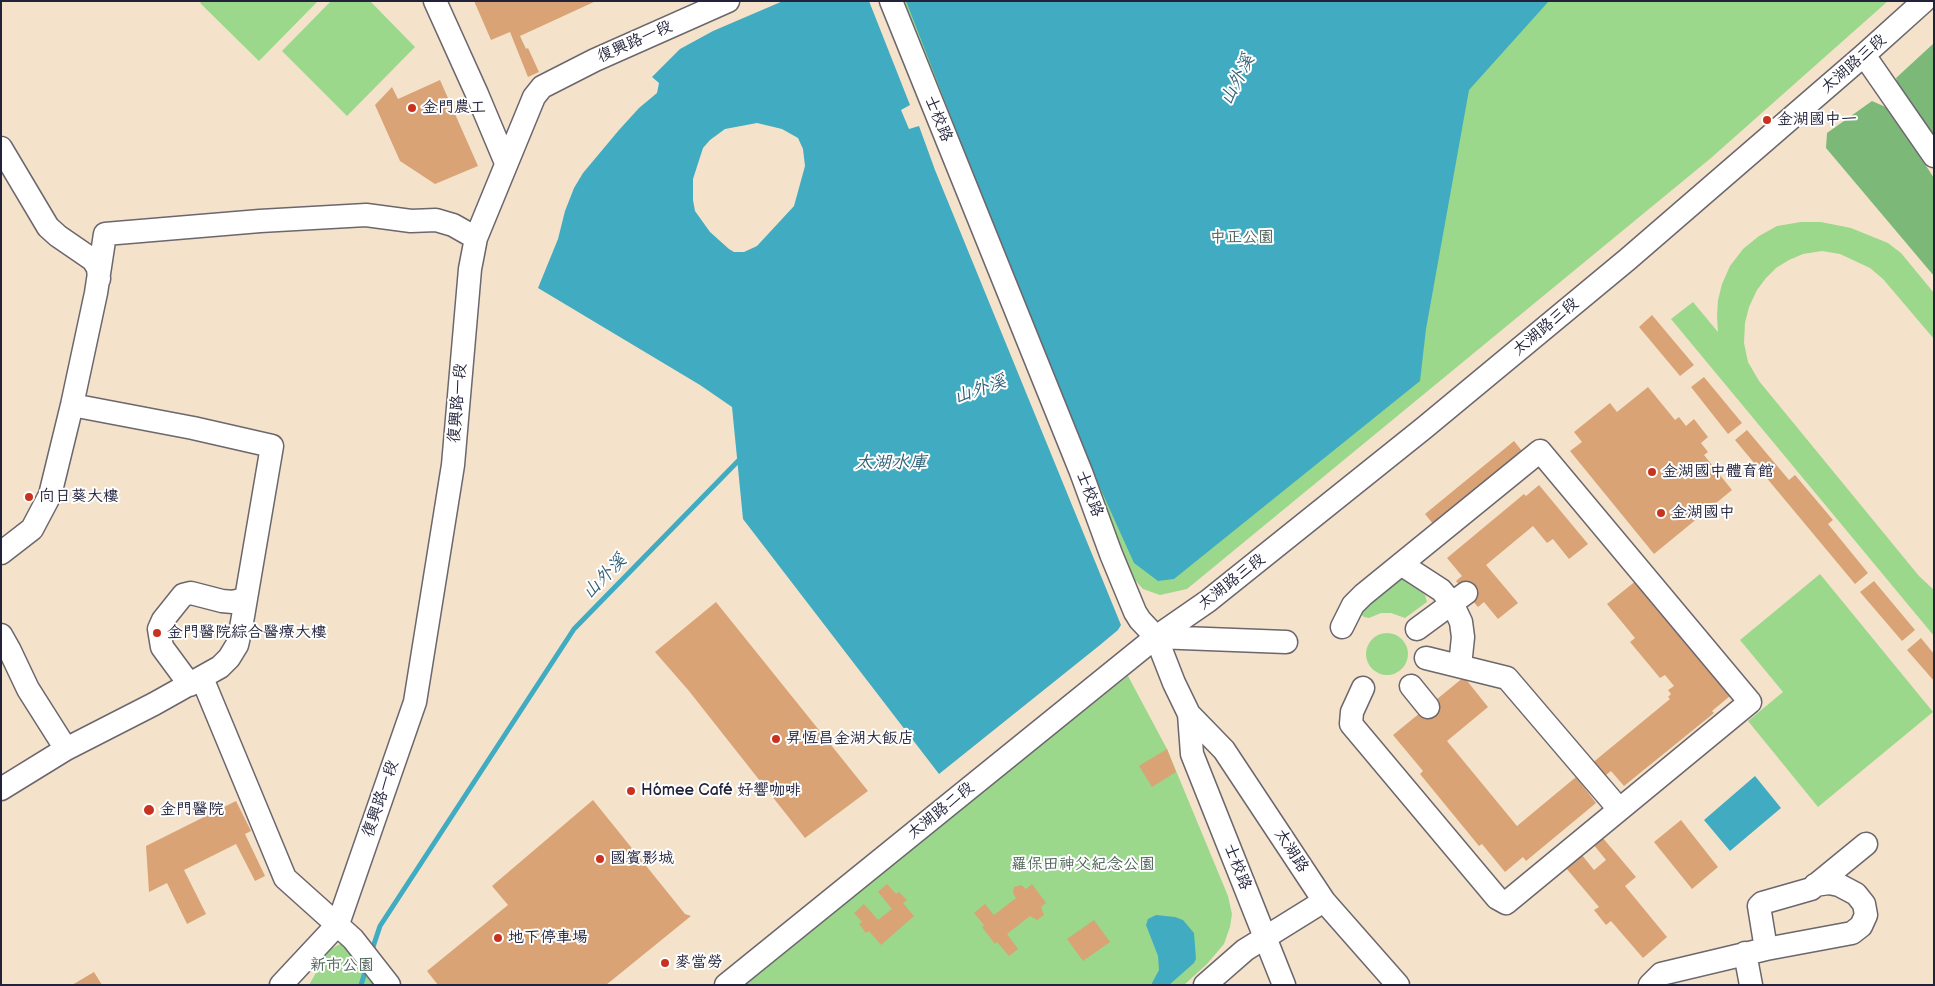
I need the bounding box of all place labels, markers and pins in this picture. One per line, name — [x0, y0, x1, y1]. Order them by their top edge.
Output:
place label: 金門農工 — [422, 98, 486, 118]
marker: 金門農工 — [406, 102, 418, 114]
place label: 金湖國中一 — [1777, 110, 1857, 130]
marker: 金湖國中一 — [1761, 114, 1773, 126]
place label: 金湖國中體育館 — [1662, 462, 1774, 482]
marker: 金湖國中體育館 — [1646, 466, 1658, 478]
place label: 向日葵大樓 — [39, 487, 119, 507]
marker: 向日葵大樓 — [23, 491, 35, 503]
place label: 金湖國中 — [1671, 503, 1735, 523]
marker: 金湖國中 — [1655, 507, 1667, 519]
place label: 金門醫院綜合醫療大樓 — [167, 623, 327, 643]
marker: 金門醫院綜合醫療大樓 — [151, 627, 163, 639]
place label: 昇恆昌金湖大飯店 — [786, 729, 914, 749]
marker: 昇恆昌金湖大飯店 — [770, 733, 782, 745]
place label: Hómee Café 好響咖啡 — [641, 781, 801, 801]
marker: Hómee Café 好響咖啡 — [625, 785, 637, 797]
place label: 金門醫院 — [160, 800, 224, 820]
marker: 金門醫院 — [142, 803, 156, 817]
place label: 國賓影城 — [610, 849, 674, 869]
marker: 國賓影城 — [594, 853, 606, 865]
place label: 地下停車場 — [508, 928, 588, 948]
marker: 地下停車場 — [492, 932, 504, 944]
place label: 麥當勞 — [675, 953, 723, 973]
marker: 麥當勞 — [659, 957, 671, 969]

